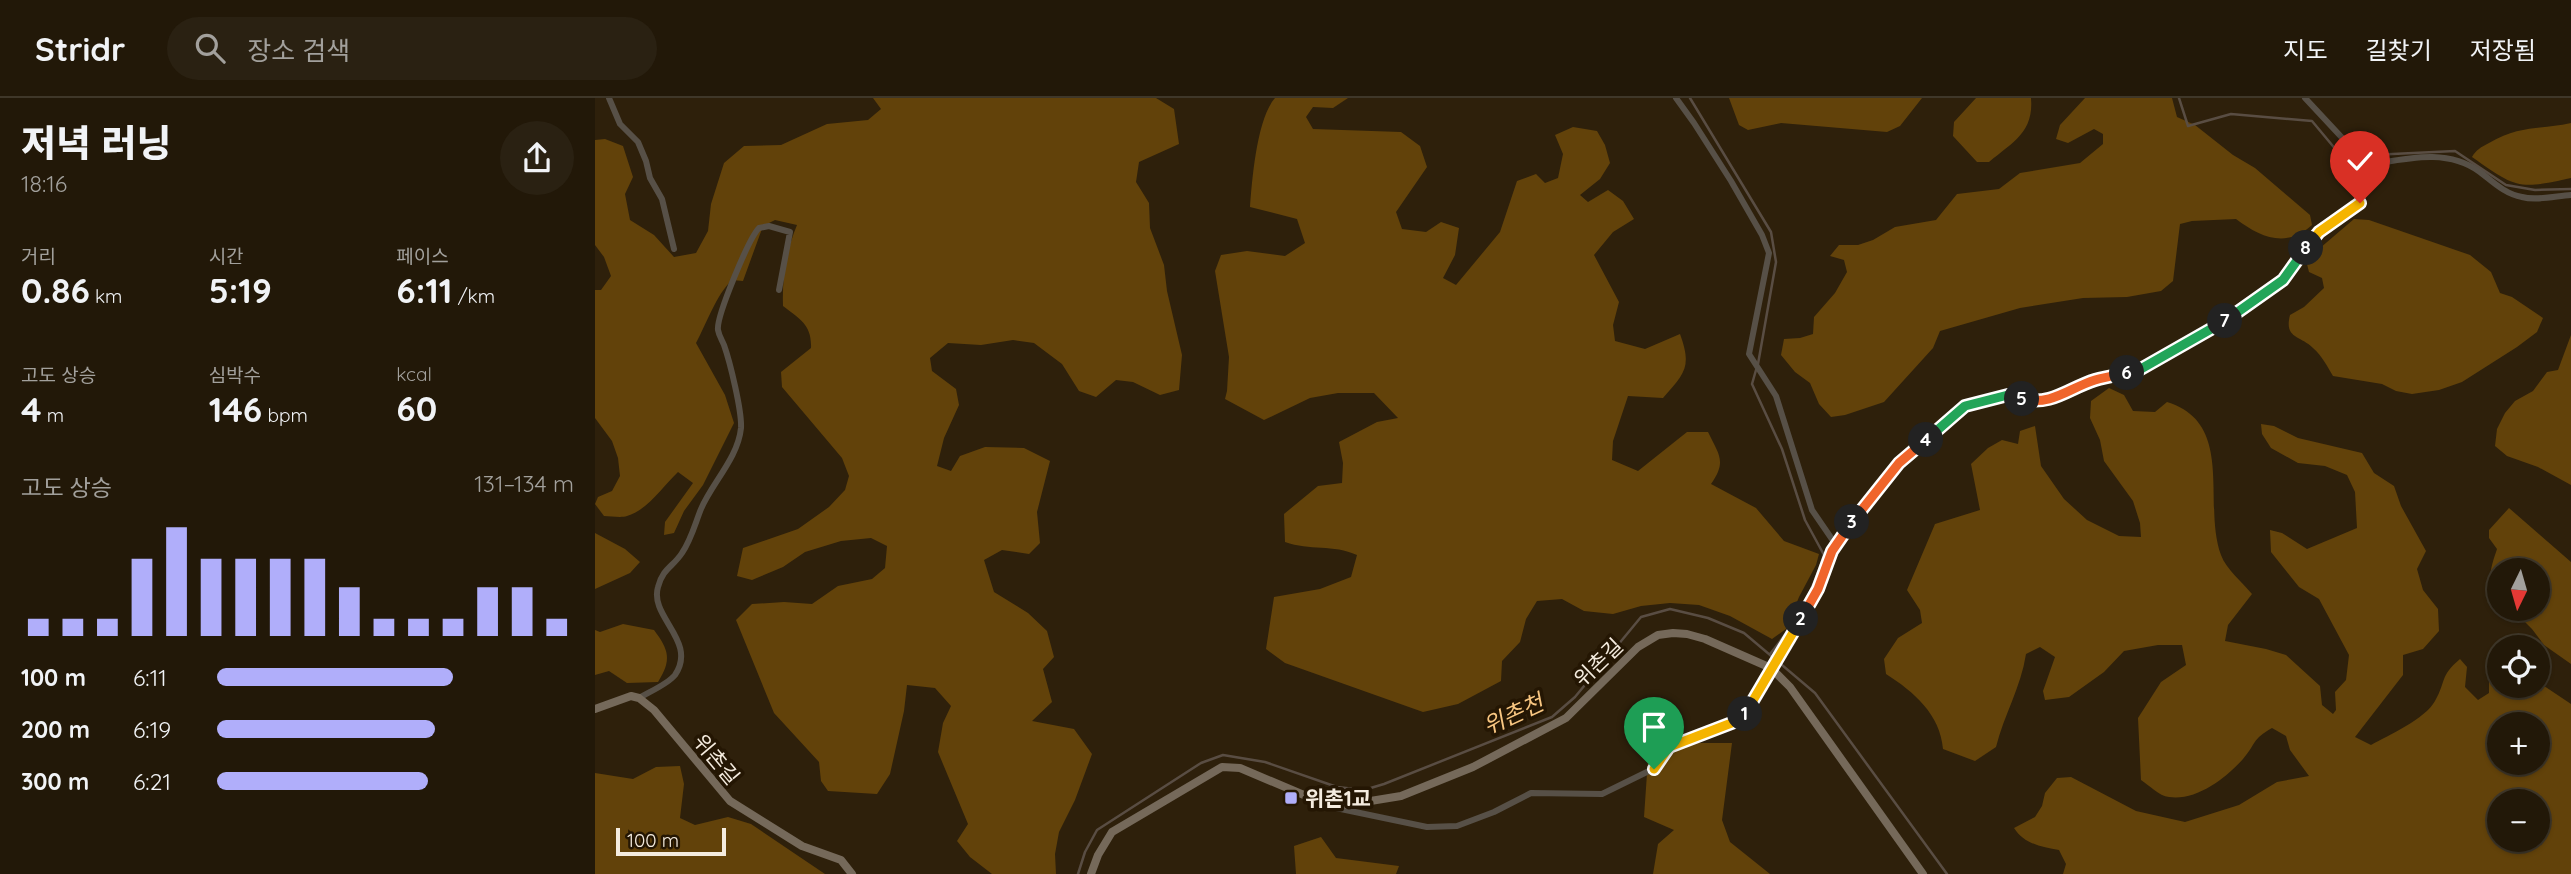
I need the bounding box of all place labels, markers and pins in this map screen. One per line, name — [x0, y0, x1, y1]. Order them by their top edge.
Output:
pin — [2330, 131, 2390, 203]
pin: 8 — [2289, 230, 2323, 266]
pin: 7 — [2207, 304, 2243, 339]
pin: 6 — [2109, 356, 2145, 390]
pin: 5 — [2005, 382, 2039, 416]
pin: 4 — [1909, 422, 1943, 458]
pin: 3 — [1835, 504, 1869, 540]
pin: 2 — [1783, 602, 1819, 636]
pin: 1 — [1727, 696, 1763, 732]
pin — [1624, 697, 1684, 769]
place label: 위촌1교 — [1305, 785, 1371, 811]
marker: 위촌1교 — [1283, 790, 1299, 806]

